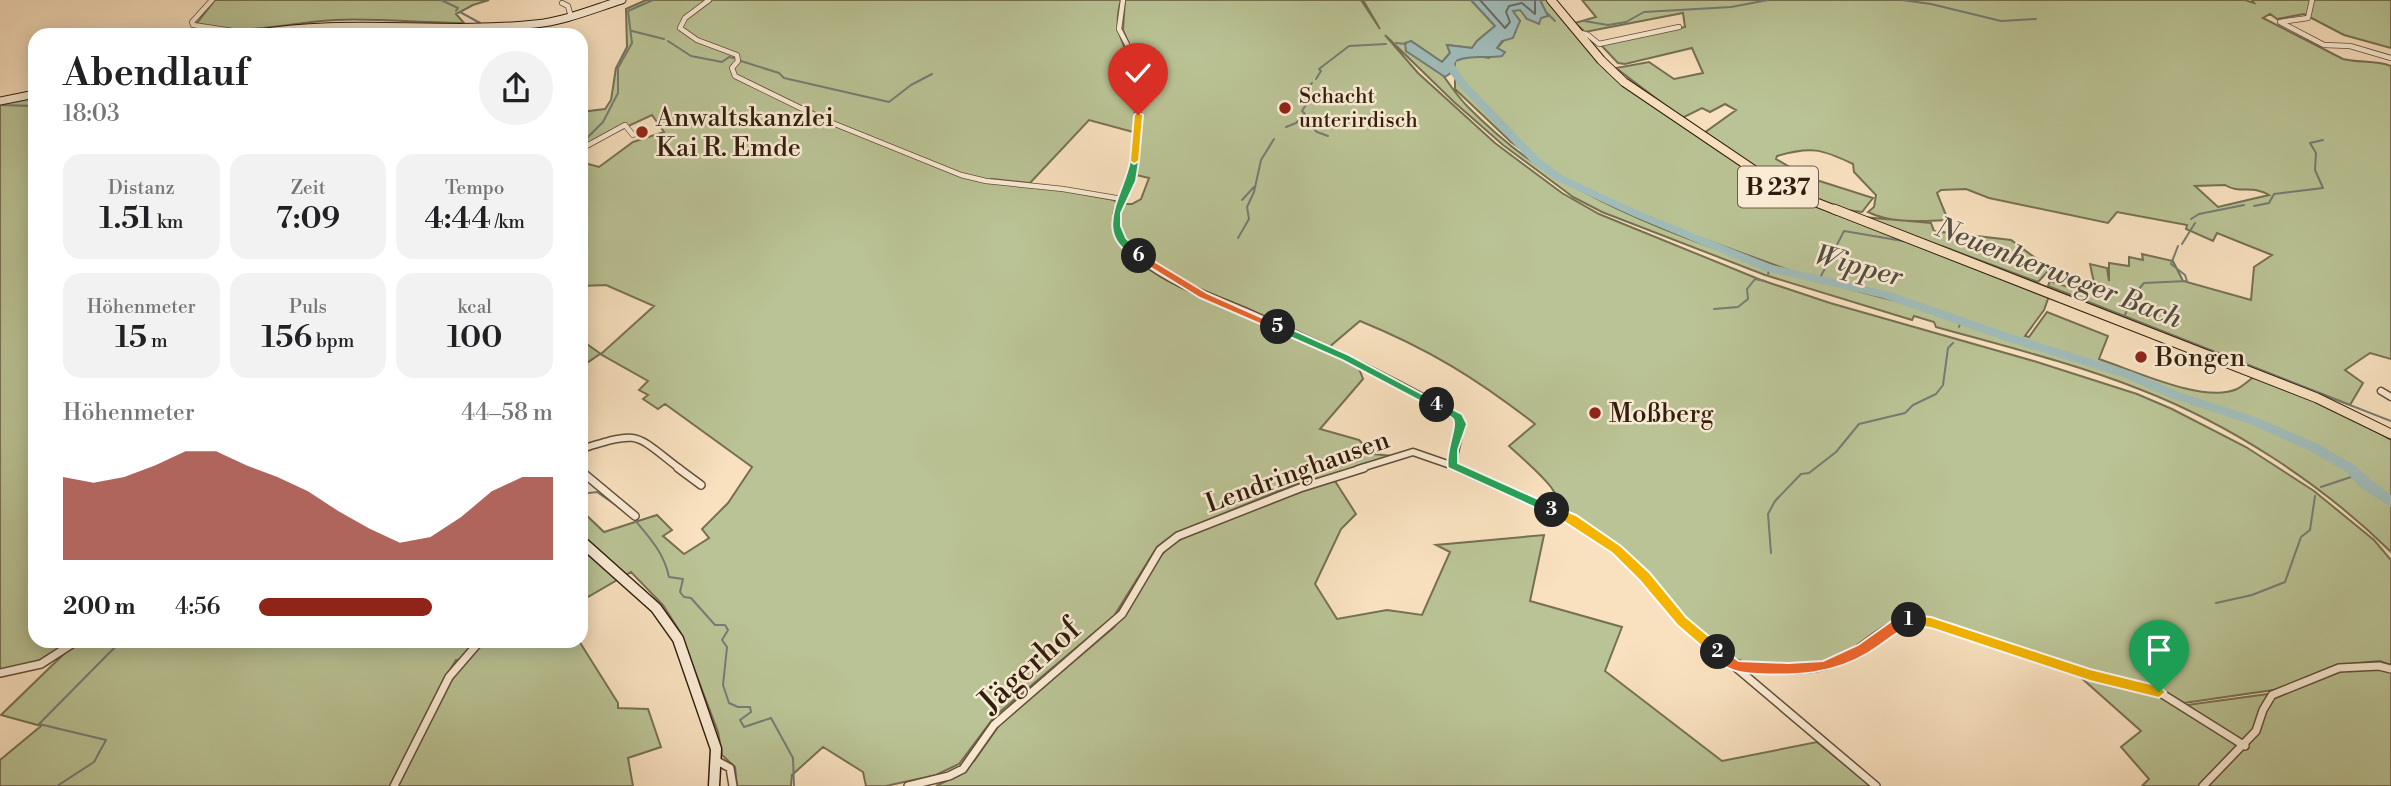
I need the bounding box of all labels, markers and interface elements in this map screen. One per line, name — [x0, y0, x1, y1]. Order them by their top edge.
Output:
pin — [1108, 43, 1168, 115]
text: Abendlauf — [63, 50, 248, 97]
button: share — [479, 51, 553, 125]
icon: check — [1119, 54, 1157, 92]
place label: Schacht unterirdisch — [1299, 84, 1418, 134]
text: 18:03 — [63, 100, 120, 128]
marker: Schacht unterirdisch — [1277, 100, 1293, 116]
place label: Anwaltskanzlei Kai R. Emde — [655, 102, 834, 164]
marker: Anwaltskanzlei Kai R. Emde — [634, 124, 650, 140]
road number: B 237 — [1738, 167, 1818, 208]
text: Distanz — [108, 176, 175, 200]
text: Zeit — [291, 176, 325, 200]
text: Tempo — [445, 176, 504, 200]
text: 1.51 — [99, 200, 153, 238]
text: 7:09 — [276, 200, 340, 238]
text: 4:44 — [424, 200, 491, 238]
text: km — [153, 210, 183, 234]
text: /km — [491, 210, 525, 234]
water label: Neuenherweger Bach — [1929, 210, 2187, 337]
pin: 6 — [1122, 238, 1156, 274]
water label: Wipper — [1811, 238, 1908, 295]
text: 6 — [1133, 243, 1144, 267]
text: Höhenmeter — [87, 295, 196, 319]
text: Puls — [289, 295, 327, 319]
text: kcal — [457, 295, 492, 319]
pin: 5 — [1260, 310, 1296, 344]
text: 5 — [1272, 314, 1283, 338]
text: 15 — [115, 319, 147, 357]
text: 156 — [262, 319, 312, 357]
text: 100 — [447, 319, 502, 357]
text: m — [147, 329, 168, 353]
text: bpm — [312, 329, 354, 353]
place label: Bongen — [2154, 342, 2245, 374]
marker: Bongen — [2133, 349, 2149, 365]
pin: 4 — [1420, 388, 1454, 422]
text: 4 — [1430, 392, 1443, 416]
place label: Moßberg — [1609, 398, 1714, 430]
text: Höhenmeter — [63, 399, 195, 427]
text: 44–58 m — [461, 399, 553, 427]
marker: Moßberg — [1587, 405, 1603, 421]
street label: Lendringhausen — [1201, 424, 1394, 520]
pin: 3 — [1534, 492, 1570, 528]
text: 3 — [1546, 497, 1557, 521]
text: 200 m — [63, 593, 135, 621]
text: 4:56 — [175, 593, 221, 621]
pin: 1 — [1892, 602, 1926, 638]
text: 1 — [1904, 607, 1913, 631]
street label: Jägerhof — [970, 609, 1090, 723]
pin — [2129, 620, 2189, 692]
icon: arrive — [2140, 631, 2178, 669]
pin: 2 — [1700, 634, 1736, 670]
text: 2 — [1712, 639, 1723, 663]

